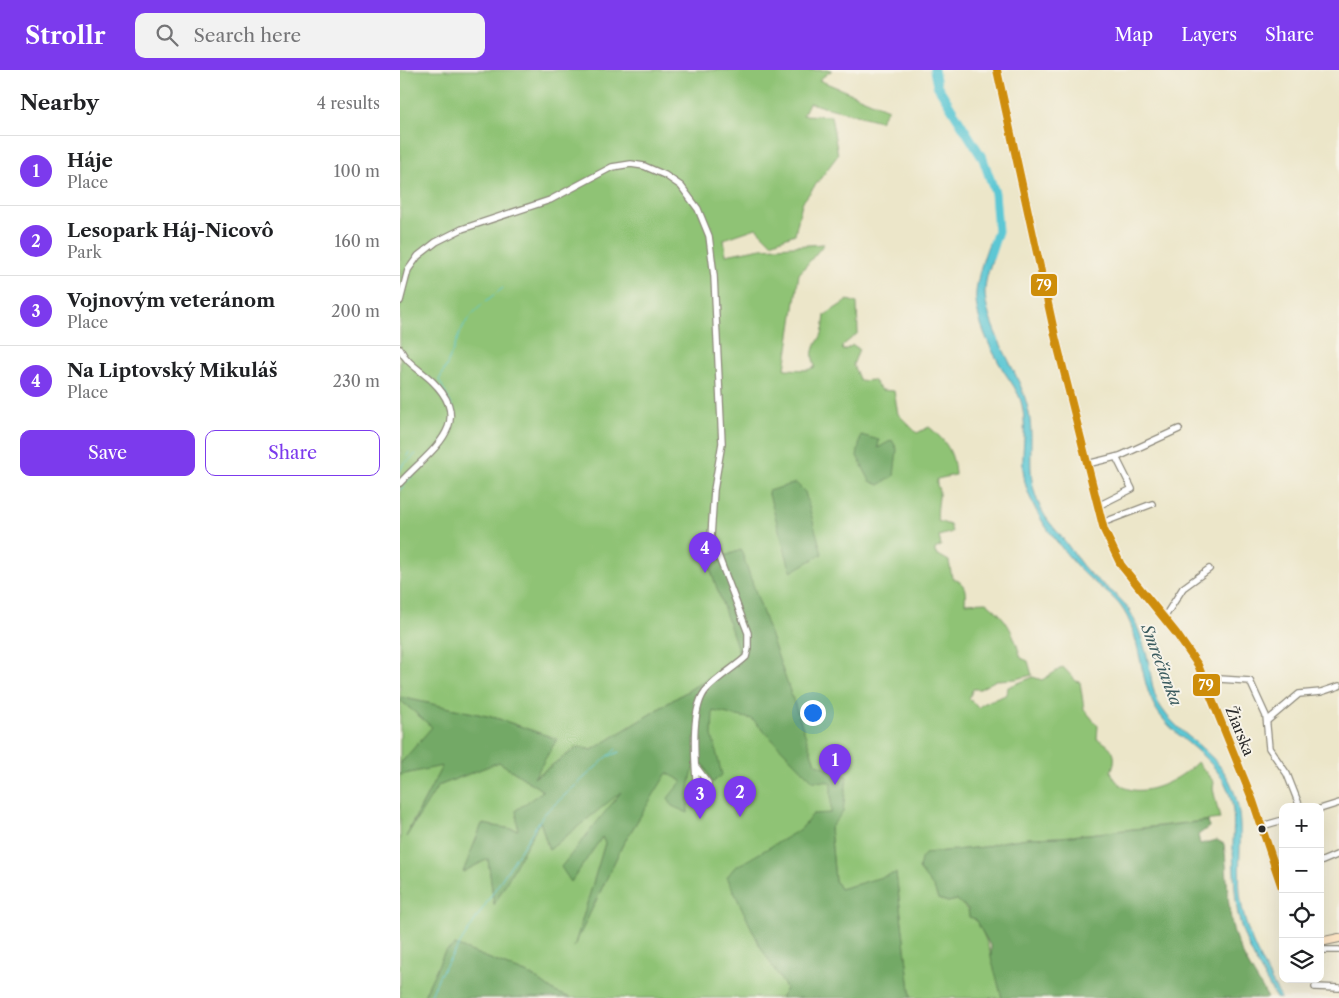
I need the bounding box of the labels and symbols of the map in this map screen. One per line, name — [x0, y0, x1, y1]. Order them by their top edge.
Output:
line badge: 79 — [1030, 273, 1058, 297]
text: 79 — [1036, 276, 1052, 294]
pin: 4 — [689, 532, 721, 573]
water label: Smrečianka — [1137, 620, 1187, 709]
line badge: 79 — [1192, 673, 1221, 697]
text: 79 — [1198, 676, 1214, 694]
your location — [800, 700, 826, 726]
street label: Žiarska — [1221, 703, 1259, 759]
pin: 1 — [819, 744, 851, 785]
pin: 2 — [724, 776, 756, 817]
pin: 3 — [684, 778, 716, 819]
unlabelled marker — [1257, 824, 1267, 834]

